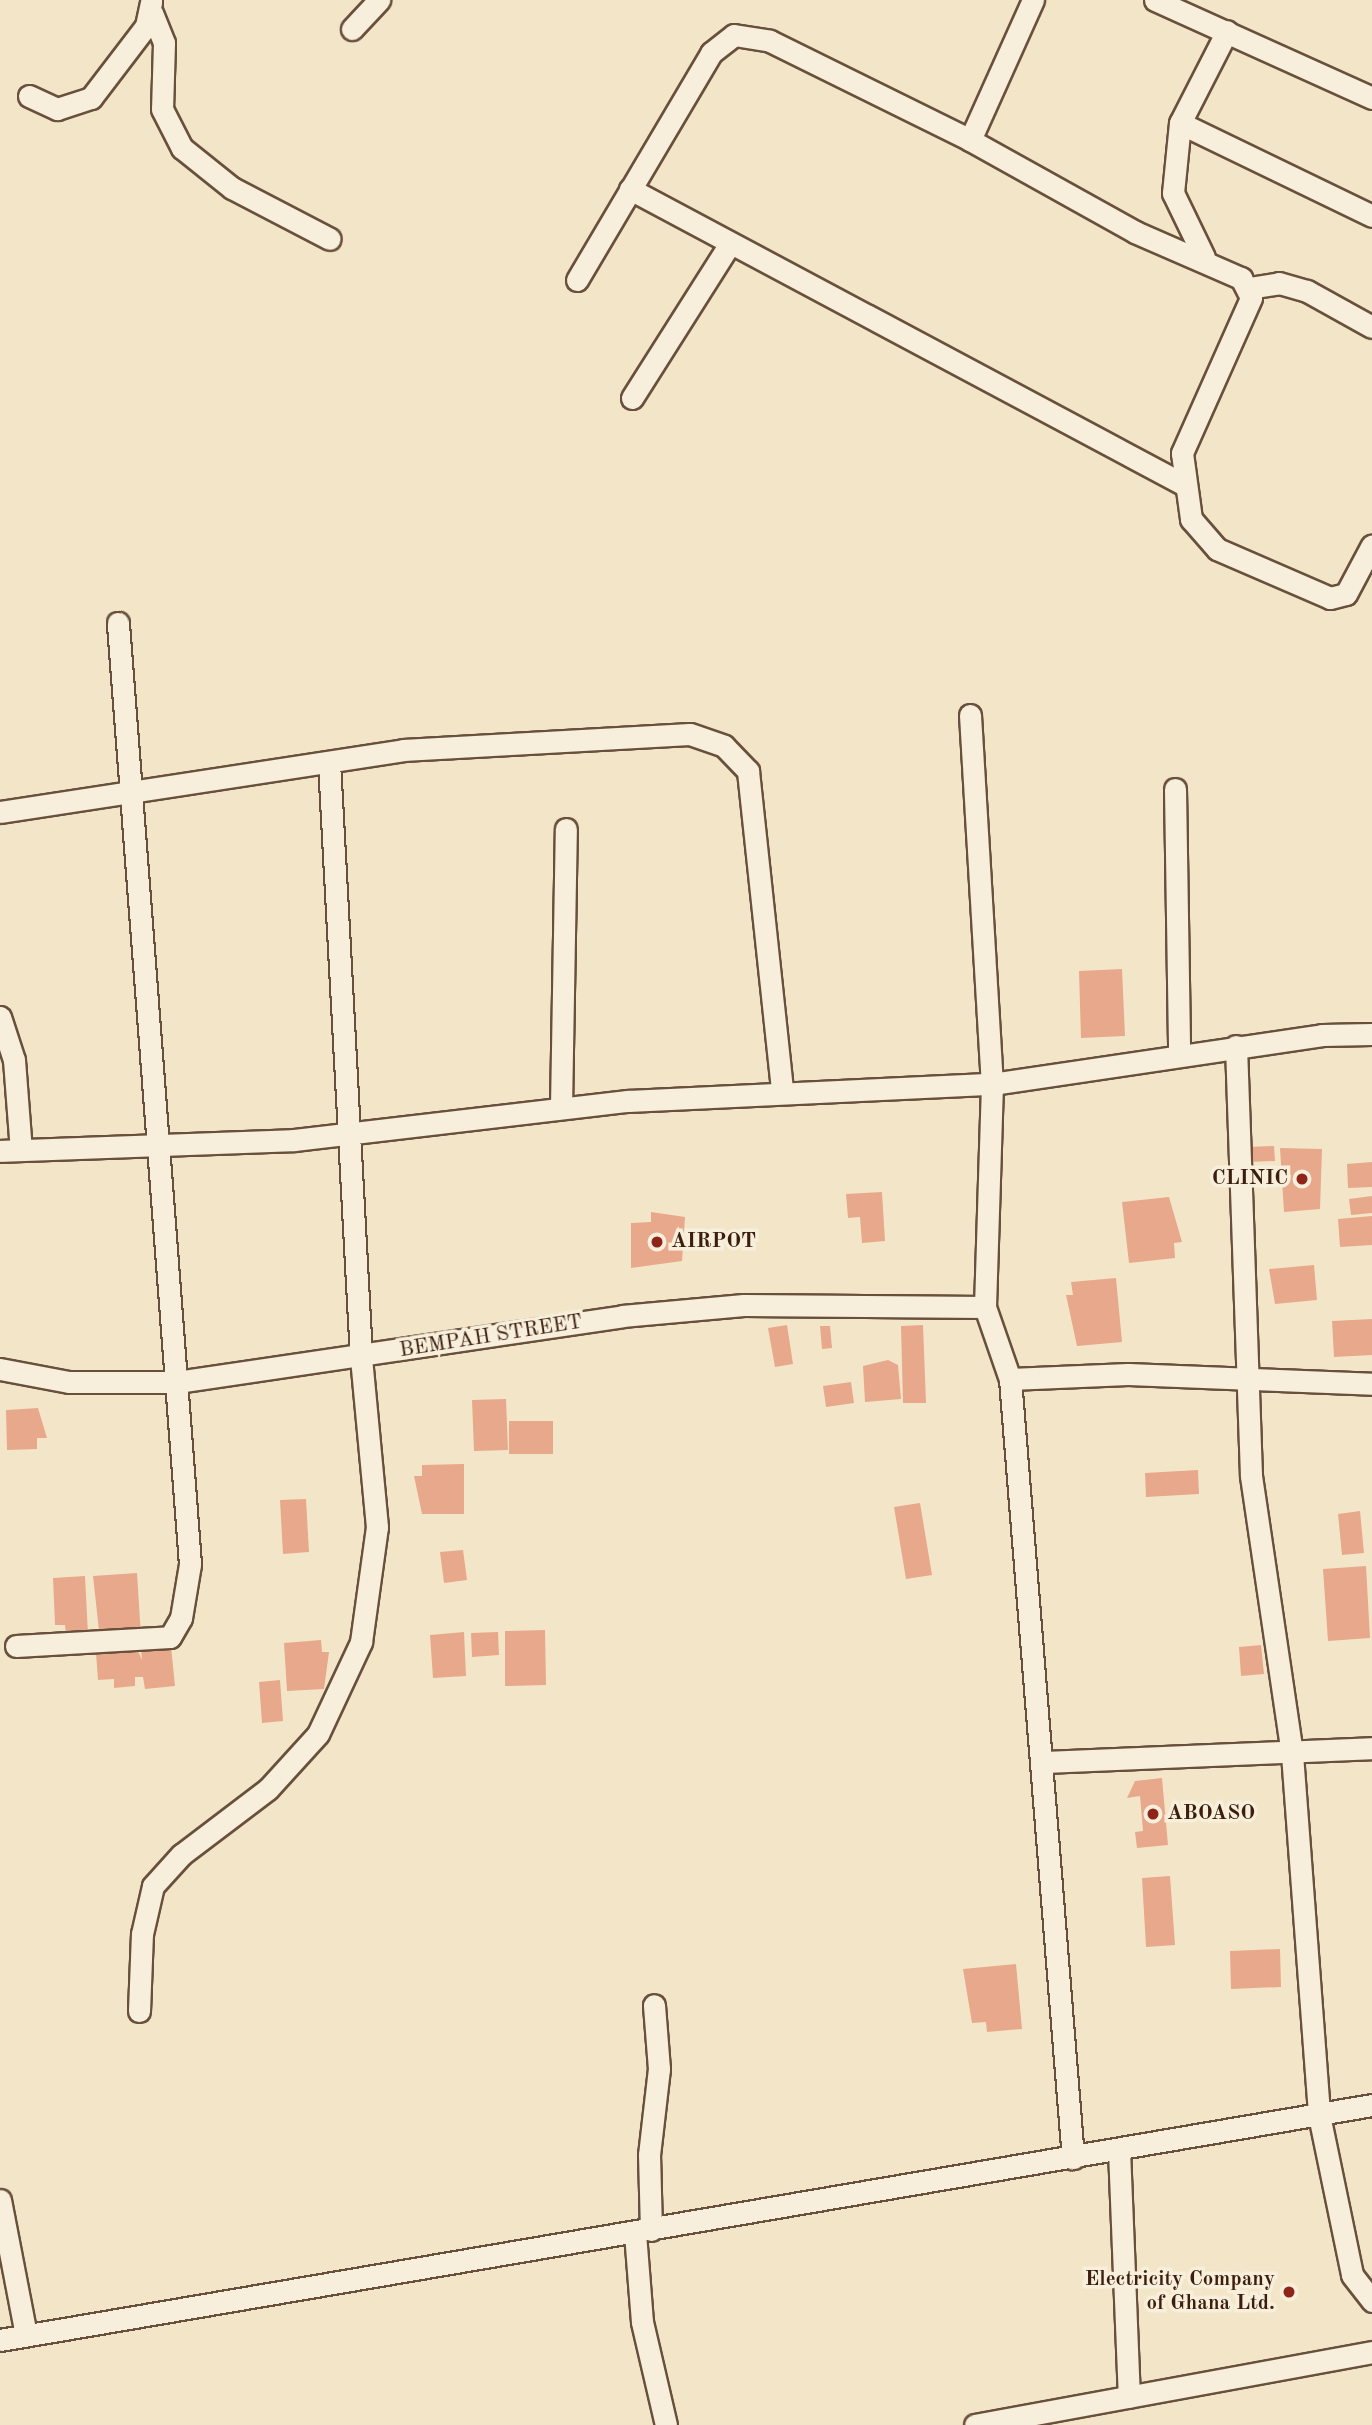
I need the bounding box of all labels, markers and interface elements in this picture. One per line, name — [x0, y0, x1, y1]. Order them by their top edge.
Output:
place label: CLINIC — [1212, 1166, 1288, 1192]
marker: CLINIC — [1294, 1171, 1310, 1187]
place label: AIRPOT — [671, 1229, 756, 1255]
marker: AIRPOT — [649, 1234, 665, 1250]
street label: BEMPAH STREET — [398, 1310, 584, 1364]
place label: ABOASO — [1167, 1801, 1255, 1827]
marker: ABOASO — [1145, 1806, 1161, 1822]
place label: Electricity Company of Ghana Ltd. — [1085, 2267, 1275, 2317]
marker: Electricity Company of Ghana Ltd. — [1281, 2284, 1297, 2300]

